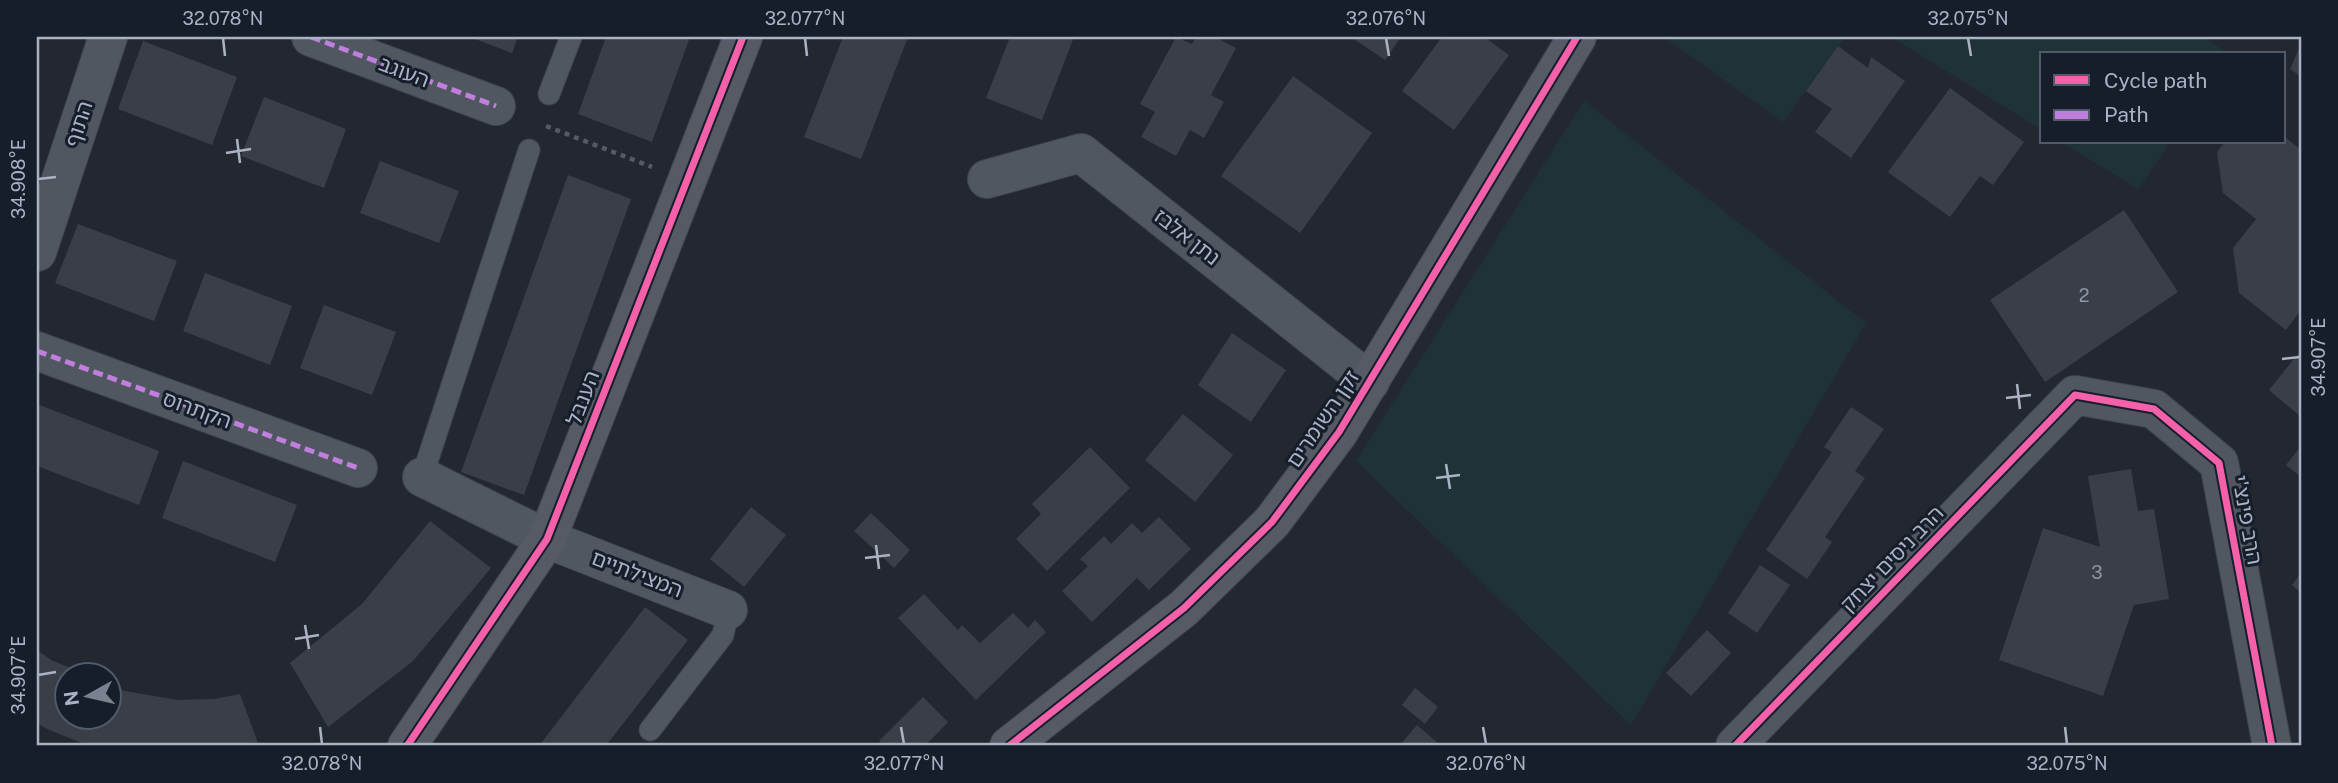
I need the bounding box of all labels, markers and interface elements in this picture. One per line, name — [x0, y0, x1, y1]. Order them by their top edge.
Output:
text: 32.078°N — [183, 8, 263, 29]
text: 32.077°N — [765, 8, 845, 29]
text: 32.076°N — [1346, 8, 1426, 29]
text: 32.075°N — [1927, 8, 2009, 29]
street label: העוגב — [375, 51, 433, 93]
legend — [2040, 52, 2286, 144]
text: Cycle path — [2104, 68, 2207, 93]
street label: התוף — [59, 98, 98, 150]
text: Path — [2104, 102, 2149, 127]
text: 34.908°E — [8, 139, 29, 219]
street label: נתן אלבז — [1149, 203, 1225, 270]
house number: 2 — [2079, 285, 2089, 306]
text: 34.907°E — [2308, 318, 2329, 396]
street label: זקן השומרים — [1281, 365, 1364, 472]
street label: הענבל — [561, 367, 604, 429]
street label: הקתרוס — [159, 386, 235, 433]
street label: הרב פינצ'י — [2227, 473, 2268, 567]
street label: הרב ניסים יצחק — [1835, 500, 1948, 617]
street label: המצילתיים — [588, 545, 686, 602]
house number: 3 — [2091, 562, 2103, 583]
text: 34.907°E — [8, 636, 29, 714]
north arrow — [52, 660, 122, 730]
text: N — [59, 689, 83, 707]
text: 32.078°N — [282, 753, 362, 774]
text: 32.077°N — [864, 753, 944, 774]
text: 32.076°N — [1446, 753, 1526, 774]
text: 32.075°N — [2026, 753, 2108, 774]

